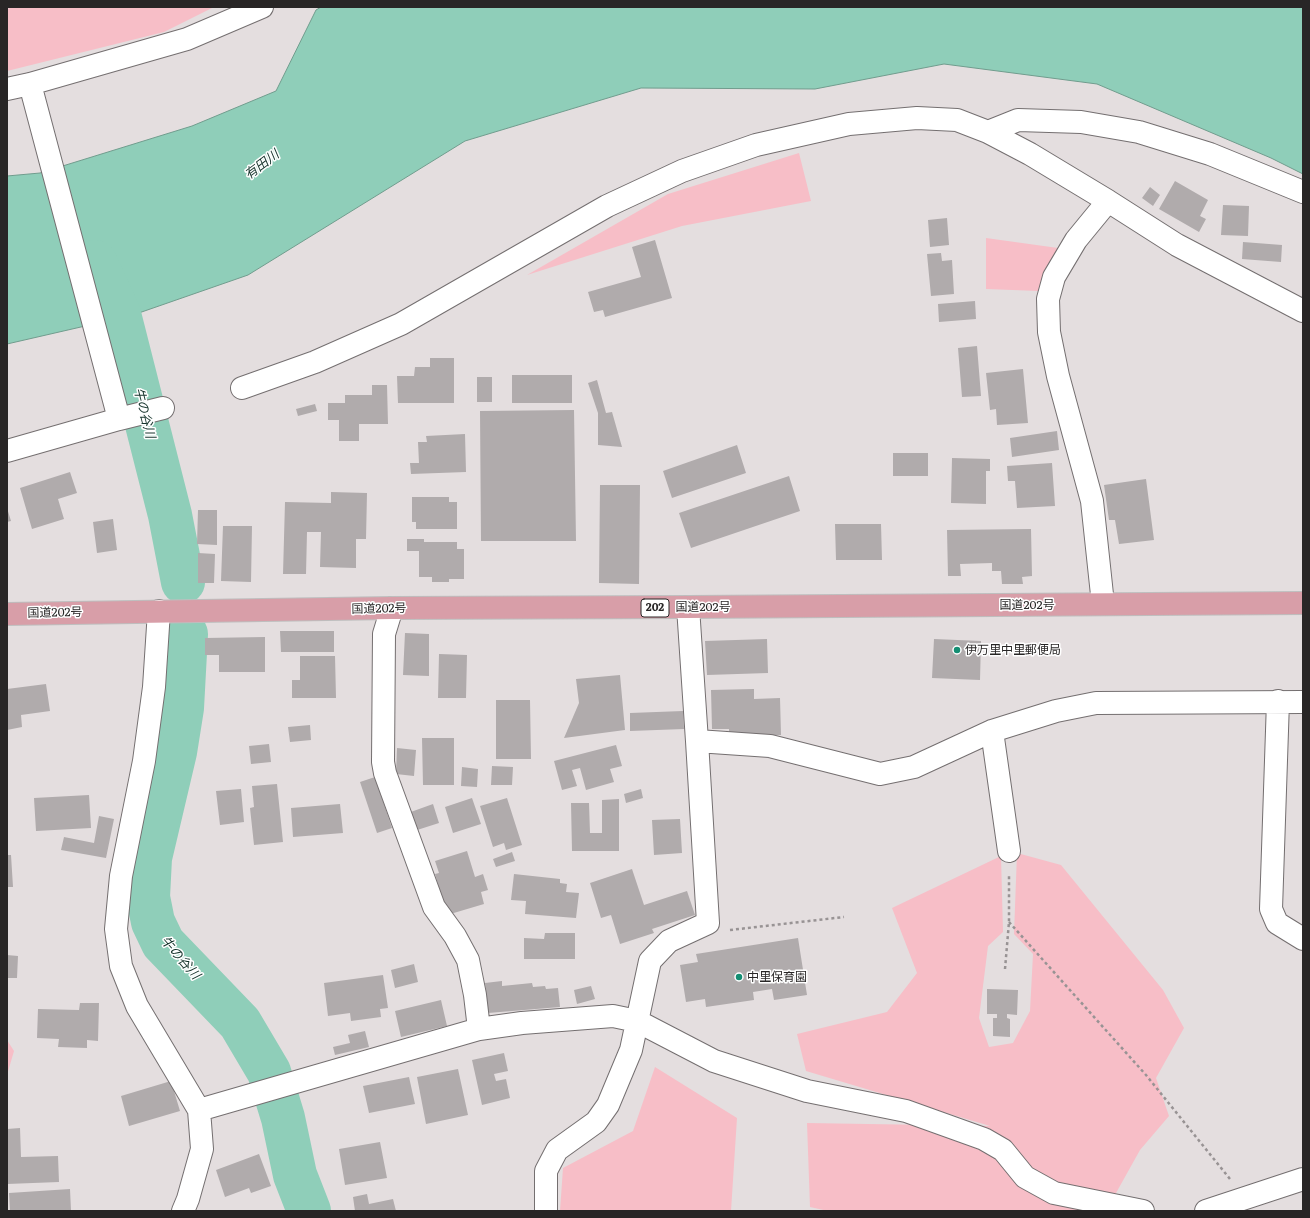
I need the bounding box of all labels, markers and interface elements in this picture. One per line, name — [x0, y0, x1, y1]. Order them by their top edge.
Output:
water label: 有田川 — [242, 147, 282, 183]
water label: 牛の谷川 — [130, 386, 158, 440]
street label: 国道202号 — [1000, 598, 1054, 612]
road number: 202 — [641, 599, 669, 617]
street label: 国道202号 — [676, 600, 730, 614]
street label: 国道202号 — [351, 601, 407, 617]
street label: 国道202号 — [27, 605, 83, 621]
place label: 伊万里中里郵便局 — [965, 643, 1061, 657]
marker: 伊万里中里郵便局 — [952, 645, 962, 655]
water label: 牛の谷川 — [157, 933, 203, 983]
place label: 中里保育園 — [747, 970, 807, 984]
marker: 中里保育園 — [734, 972, 744, 982]

